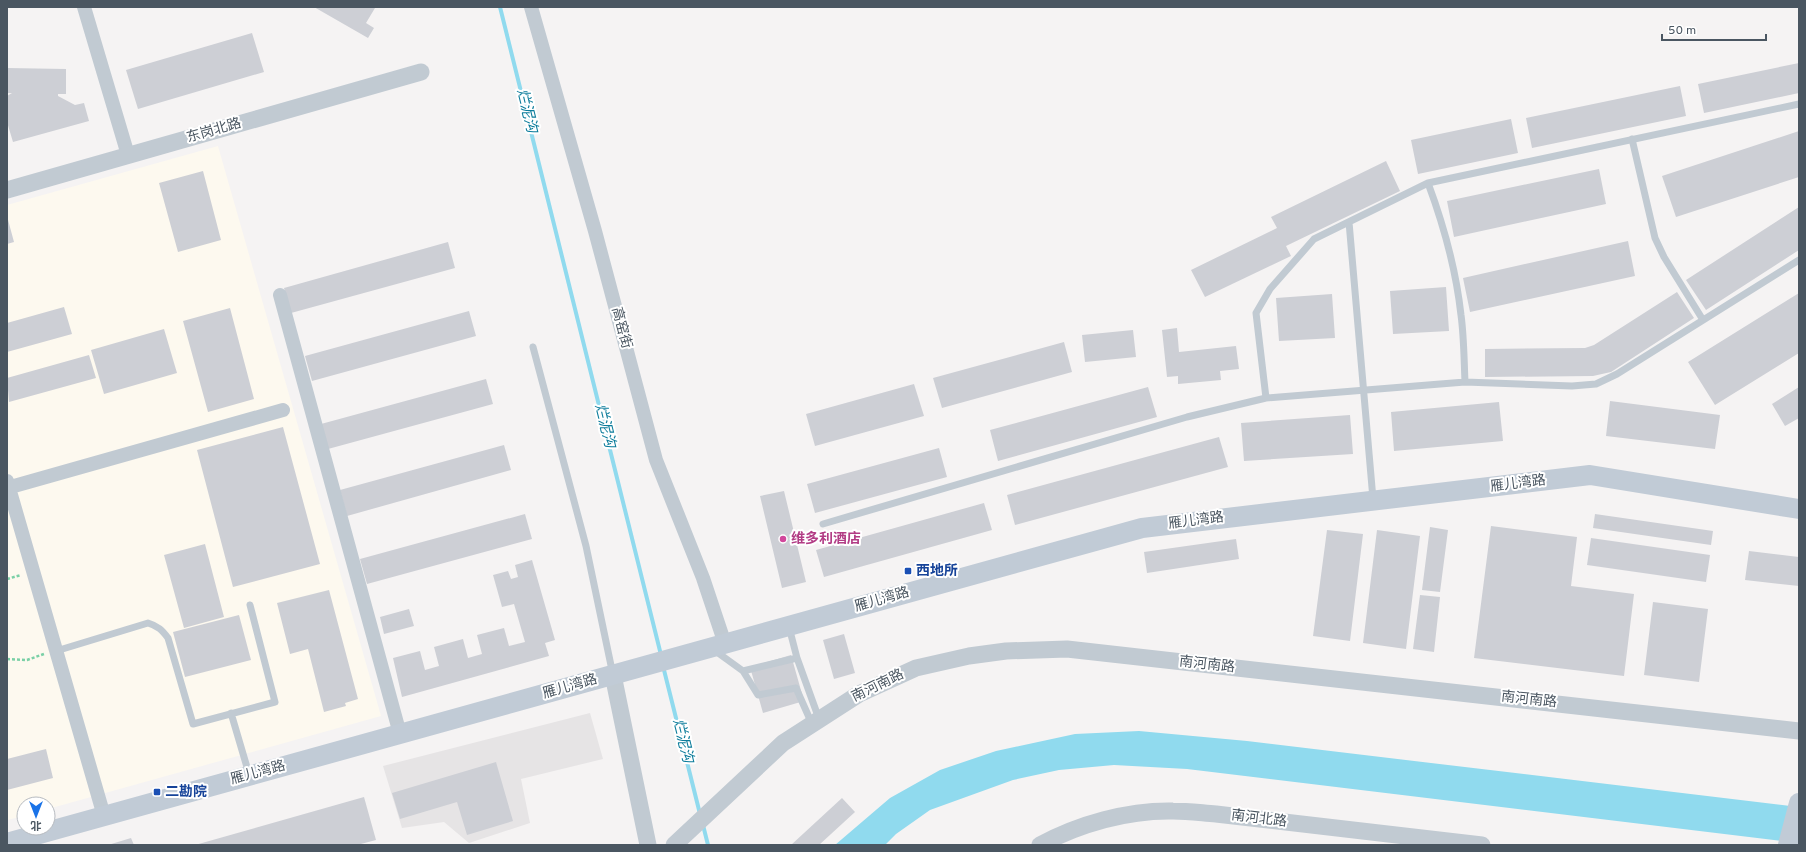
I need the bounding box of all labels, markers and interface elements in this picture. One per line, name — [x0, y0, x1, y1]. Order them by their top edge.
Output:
scale bar — [1662, 16, 1766, 42]
text: 50 m — [1668, 23, 1696, 39]
water label: 烂泥沟 — [511, 87, 541, 137]
street label: 东岗北路 — [184, 114, 243, 147]
street label: 高窑街 — [607, 305, 636, 350]
water label: 烂泥沟 — [589, 402, 619, 452]
street label: 雁儿湾路 — [1489, 472, 1547, 496]
street label: 雁儿湾路 — [1167, 509, 1225, 533]
place label: 维多利酒店 — [791, 530, 861, 548]
marker: 维多利酒店 — [778, 534, 788, 544]
place label: 西地所 — [916, 563, 958, 580]
marker: 西地所 — [903, 566, 913, 576]
street label: 雁儿湾路 — [853, 584, 911, 616]
street label: 南河南路 — [1178, 654, 1236, 676]
street label: 南河南路 — [849, 666, 907, 706]
street label: 雁儿湾路 — [541, 671, 599, 703]
street label: 南河南路 — [1500, 689, 1558, 711]
water label: 烂泥沟 — [667, 717, 697, 767]
street label: 雁儿湾路 — [229, 758, 287, 788]
place label: 二勘院 — [165, 784, 207, 801]
marker: 二勘院 — [152, 787, 162, 797]
north arrow — [16, 796, 56, 836]
street label: 南河北路 — [1230, 806, 1288, 831]
text: 北 — [31, 818, 42, 832]

